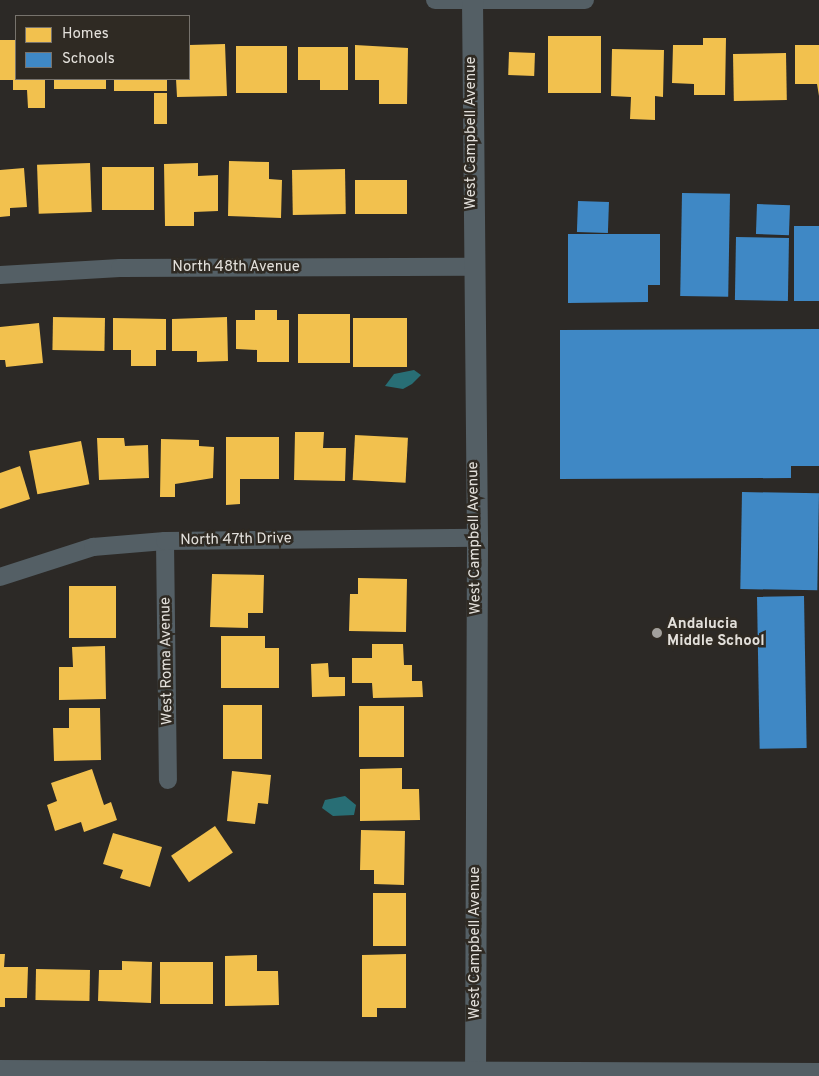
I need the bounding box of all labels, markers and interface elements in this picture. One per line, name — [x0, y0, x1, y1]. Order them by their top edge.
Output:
legend — [15, 15, 190, 80]
text: Homes — [62, 25, 109, 44]
text: Schools — [62, 50, 115, 69]
street label: West Campbell Avenue — [463, 56, 481, 210]
street label: North 48th Avenue — [172, 259, 300, 277]
street label: West Campbell Avenue — [465, 461, 485, 615]
street label: North 47th Drive — [180, 530, 292, 550]
street label: West Roma Avenue — [157, 597, 177, 725]
place label: Andalucia Middle School — [667, 615, 765, 650]
marker: Andalucia Middle School — [651, 627, 663, 639]
street label: West Campbell Avenue — [467, 866, 485, 1020]

